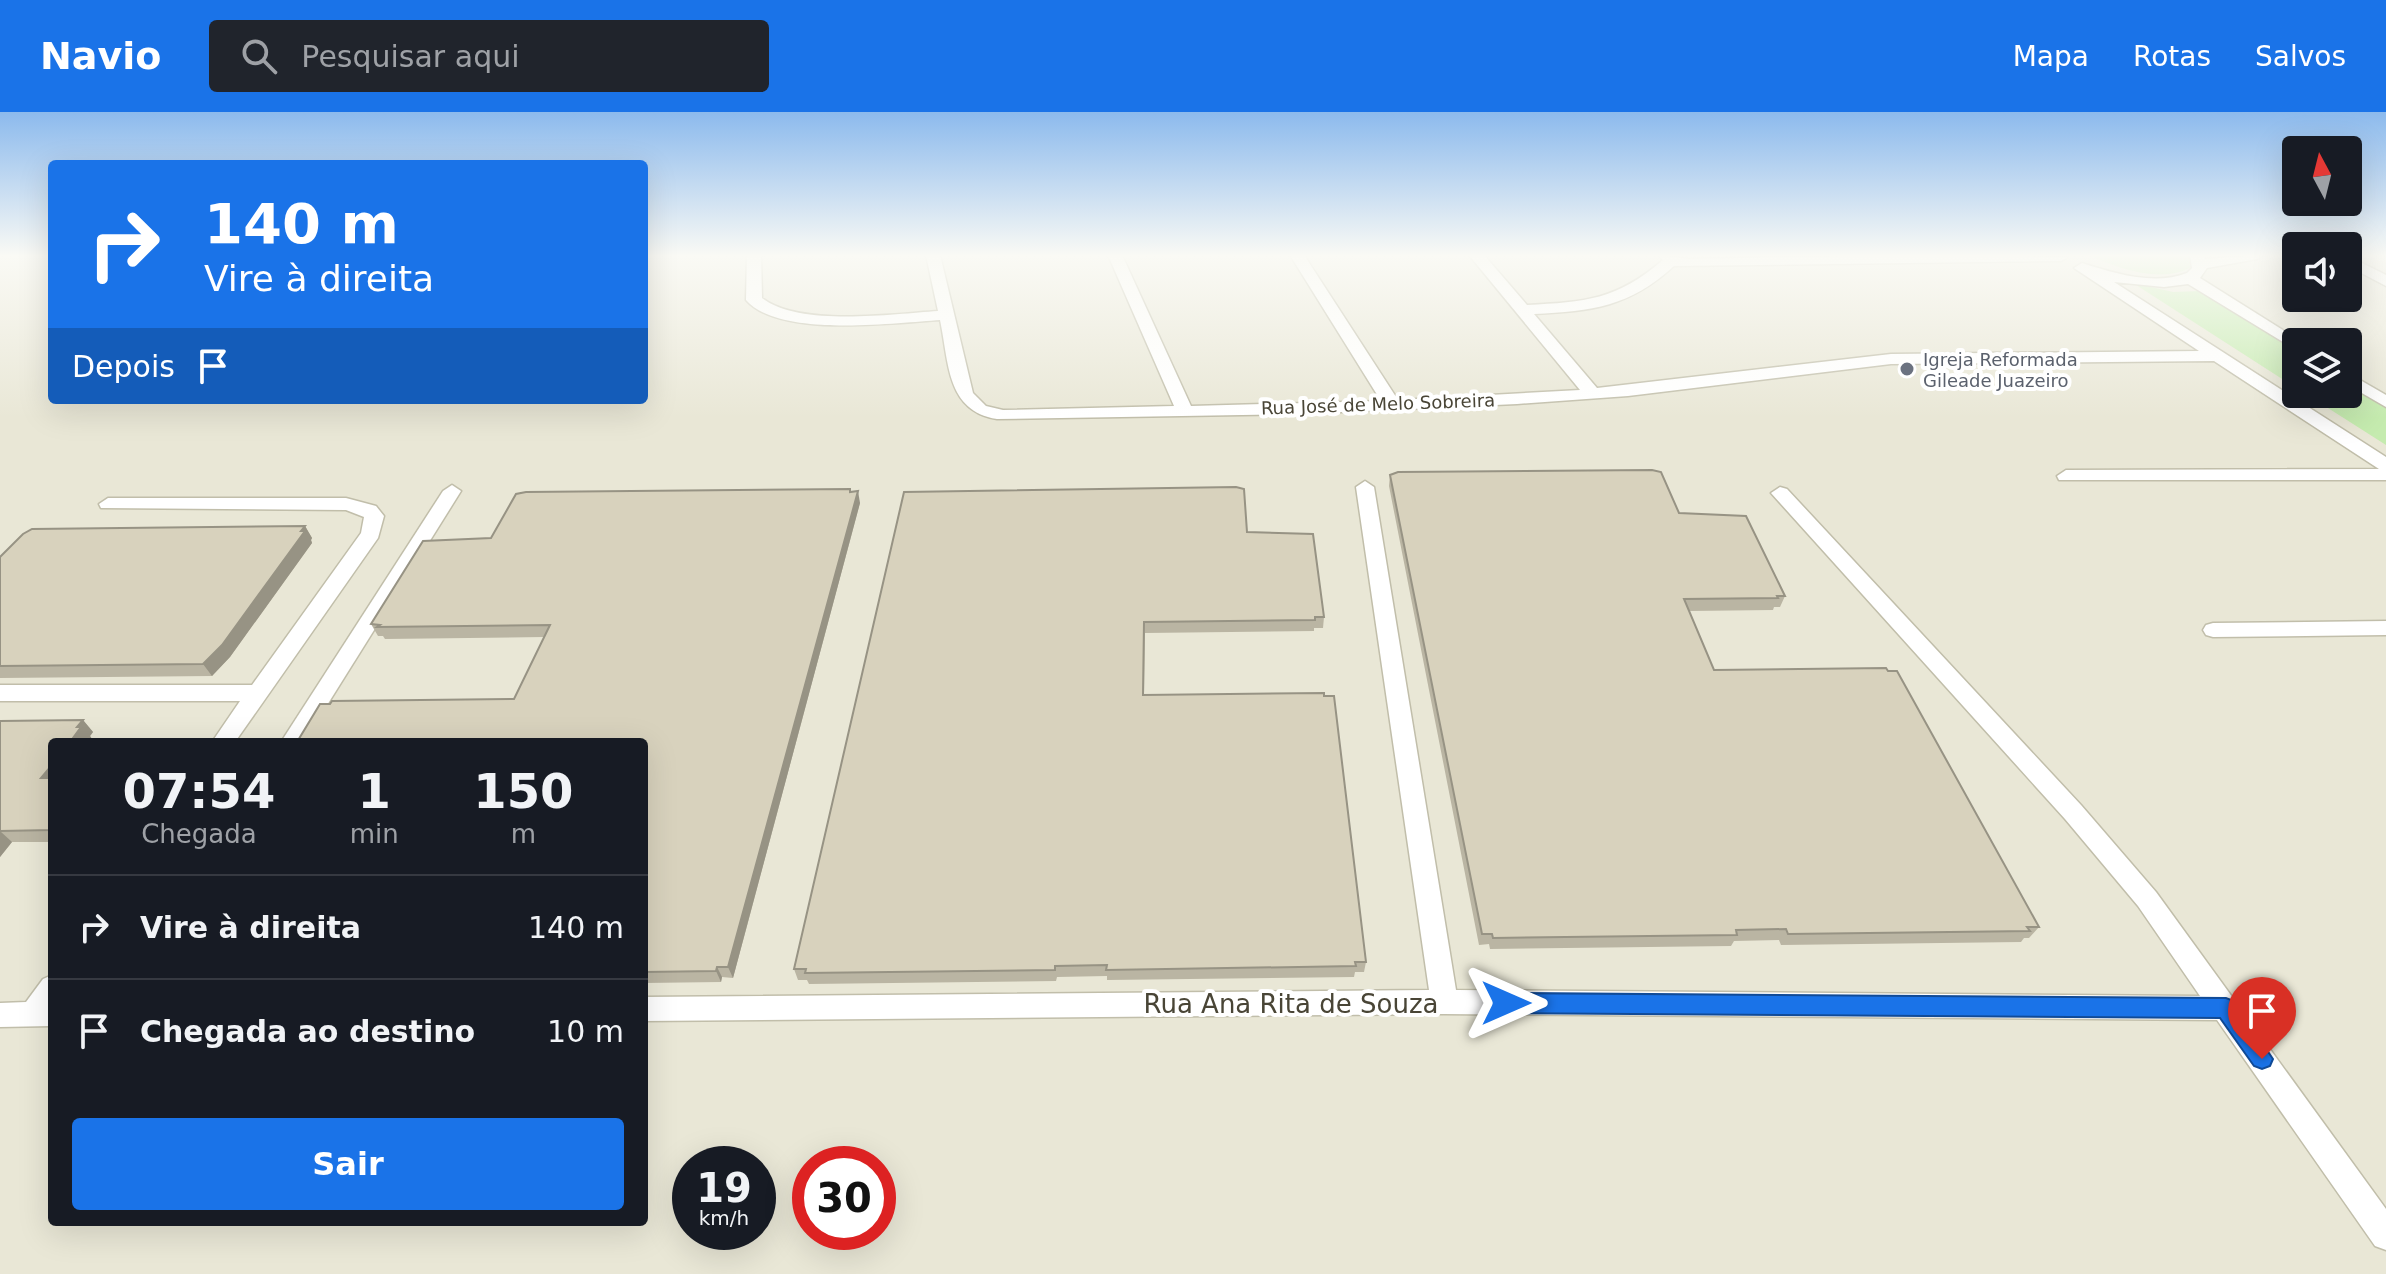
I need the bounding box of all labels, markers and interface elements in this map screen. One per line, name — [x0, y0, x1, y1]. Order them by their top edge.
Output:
search box — [209, 20, 769, 92]
text: Navio — [40, 34, 161, 78]
icon: search — [237, 34, 281, 78]
text: Pesquisar aqui — [301, 39, 520, 74]
text: Mapa — [2013, 40, 2089, 73]
text: Rotas — [2133, 40, 2211, 73]
text: Salvos — [2255, 40, 2346, 73]
north arrow — [2282, 136, 2362, 216]
map controls — [2282, 136, 2362, 408]
text: 140 m — [204, 191, 399, 256]
icon: right — [72, 192, 176, 296]
button: sound — [2282, 232, 2362, 312]
text: Vire à direita — [204, 258, 434, 299]
button: layers — [2282, 328, 2362, 408]
icon: arrive — [191, 344, 235, 388]
text: Depois — [72, 349, 175, 384]
place label: Igreja Reformada Gileade Juazeiro — [1923, 349, 2078, 391]
marker: Igreja Reformada Gileade Juazeiro — [1898, 360, 1916, 378]
street label: Rua José de Melo Sobreira — [1261, 389, 1495, 419]
text: 07:54 — [122, 763, 275, 819]
text: 1 — [358, 763, 391, 819]
text: 150 — [473, 763, 573, 819]
text: Chegada — [141, 819, 257, 849]
text: min — [350, 819, 399, 849]
text: m — [511, 819, 536, 849]
icon: right — [72, 905, 116, 949]
text: Vire à direita — [140, 910, 361, 945]
text: 140 m — [528, 910, 624, 945]
position arrow — [1464, 961, 1548, 1045]
pin — [2228, 977, 2296, 1059]
street label: Rua Ana Rita de Souza — [1144, 989, 1438, 1019]
icon: arrive — [2240, 989, 2284, 1033]
icon: arrive — [72, 1009, 116, 1053]
text: Chegada ao destino — [140, 1014, 475, 1049]
text: 10 m — [547, 1014, 624, 1049]
button: Sair — [72, 1118, 624, 1210]
speed limit sign: 30 — [792, 1146, 896, 1250]
text: 19 — [696, 1165, 752, 1211]
text: km/h — [699, 1206, 749, 1230]

